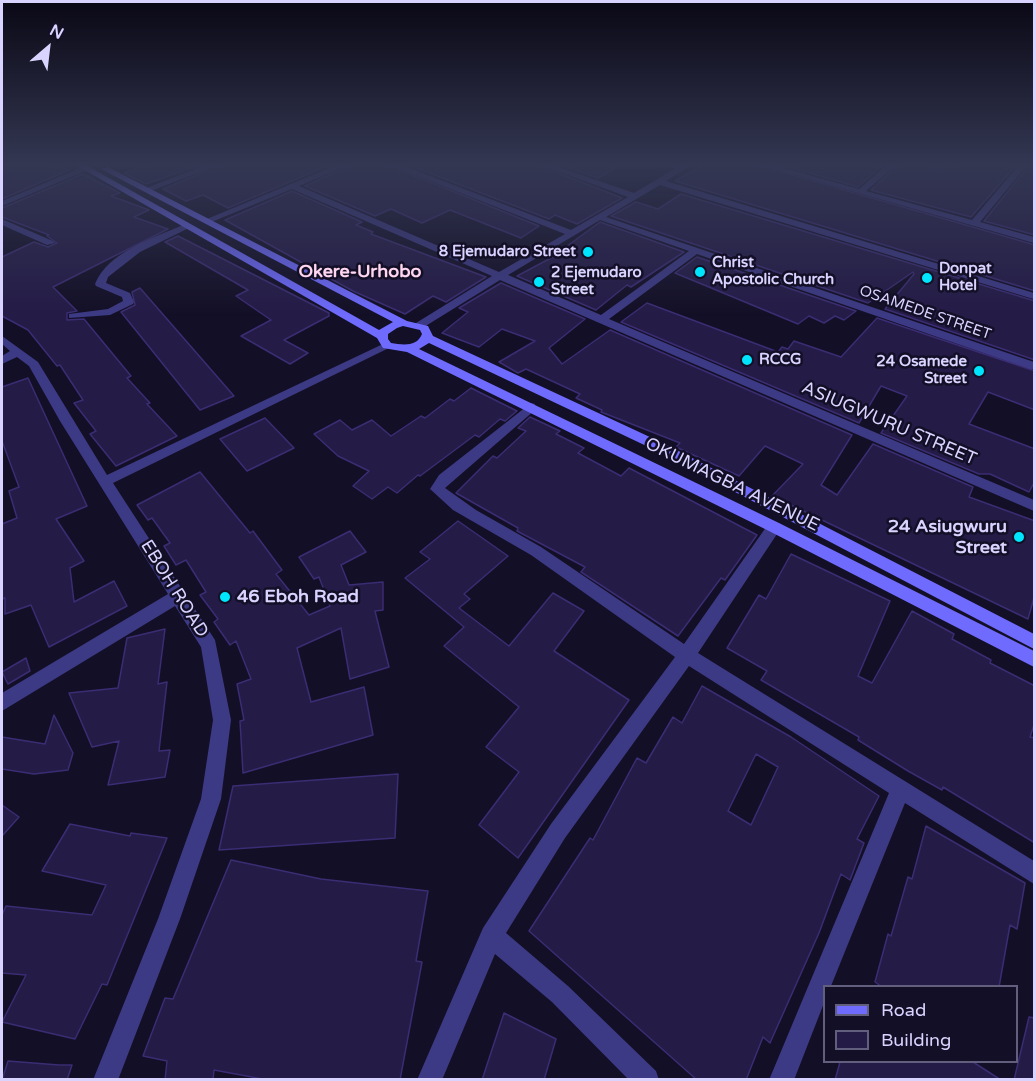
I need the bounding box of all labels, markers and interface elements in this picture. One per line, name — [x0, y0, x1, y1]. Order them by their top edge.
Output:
north arrow — [18, 18, 78, 78]
text: N — [46, 20, 67, 44]
place label: 8 Ejemudaro Street — [439, 243, 576, 261]
marker: 8 Ejemudaro Street — [581, 245, 595, 259]
place label: Christ Apostolic Church — [712, 254, 834, 289]
place label: Donpat Hotel — [939, 260, 992, 295]
district label: Okere-Urhobo — [299, 261, 421, 283]
place label: 2 Ejemudaro Street — [551, 264, 642, 299]
marker: Christ Apostolic Church — [693, 265, 707, 279]
marker: Donpat Hotel — [920, 271, 934, 285]
marker: 2 Ejemudaro Street — [532, 275, 546, 289]
street label: OSAMEDE STREET — [857, 282, 993, 344]
place label: RCCG — [759, 351, 801, 369]
marker: RCCG — [740, 353, 754, 367]
place label: 24 Osamede Street — [876, 353, 967, 388]
marker: 24 Osamede Street — [972, 364, 986, 378]
street label: ASIUGWURU STREET — [798, 377, 980, 471]
street label: OKUMAGBA AVENUE — [641, 433, 823, 537]
place label: 24 Asiugwuru Street — [888, 516, 1007, 558]
marker: 24 Asiugwuru Street — [1012, 530, 1026, 544]
street label: EBOH ROAD — [135, 536, 213, 642]
place label: 46 Eboh Road — [237, 586, 359, 608]
marker: 46 Eboh Road — [218, 590, 232, 604]
legend — [823, 985, 1018, 1063]
text: Road — [881, 999, 926, 1021]
text: Building — [881, 1029, 951, 1051]

